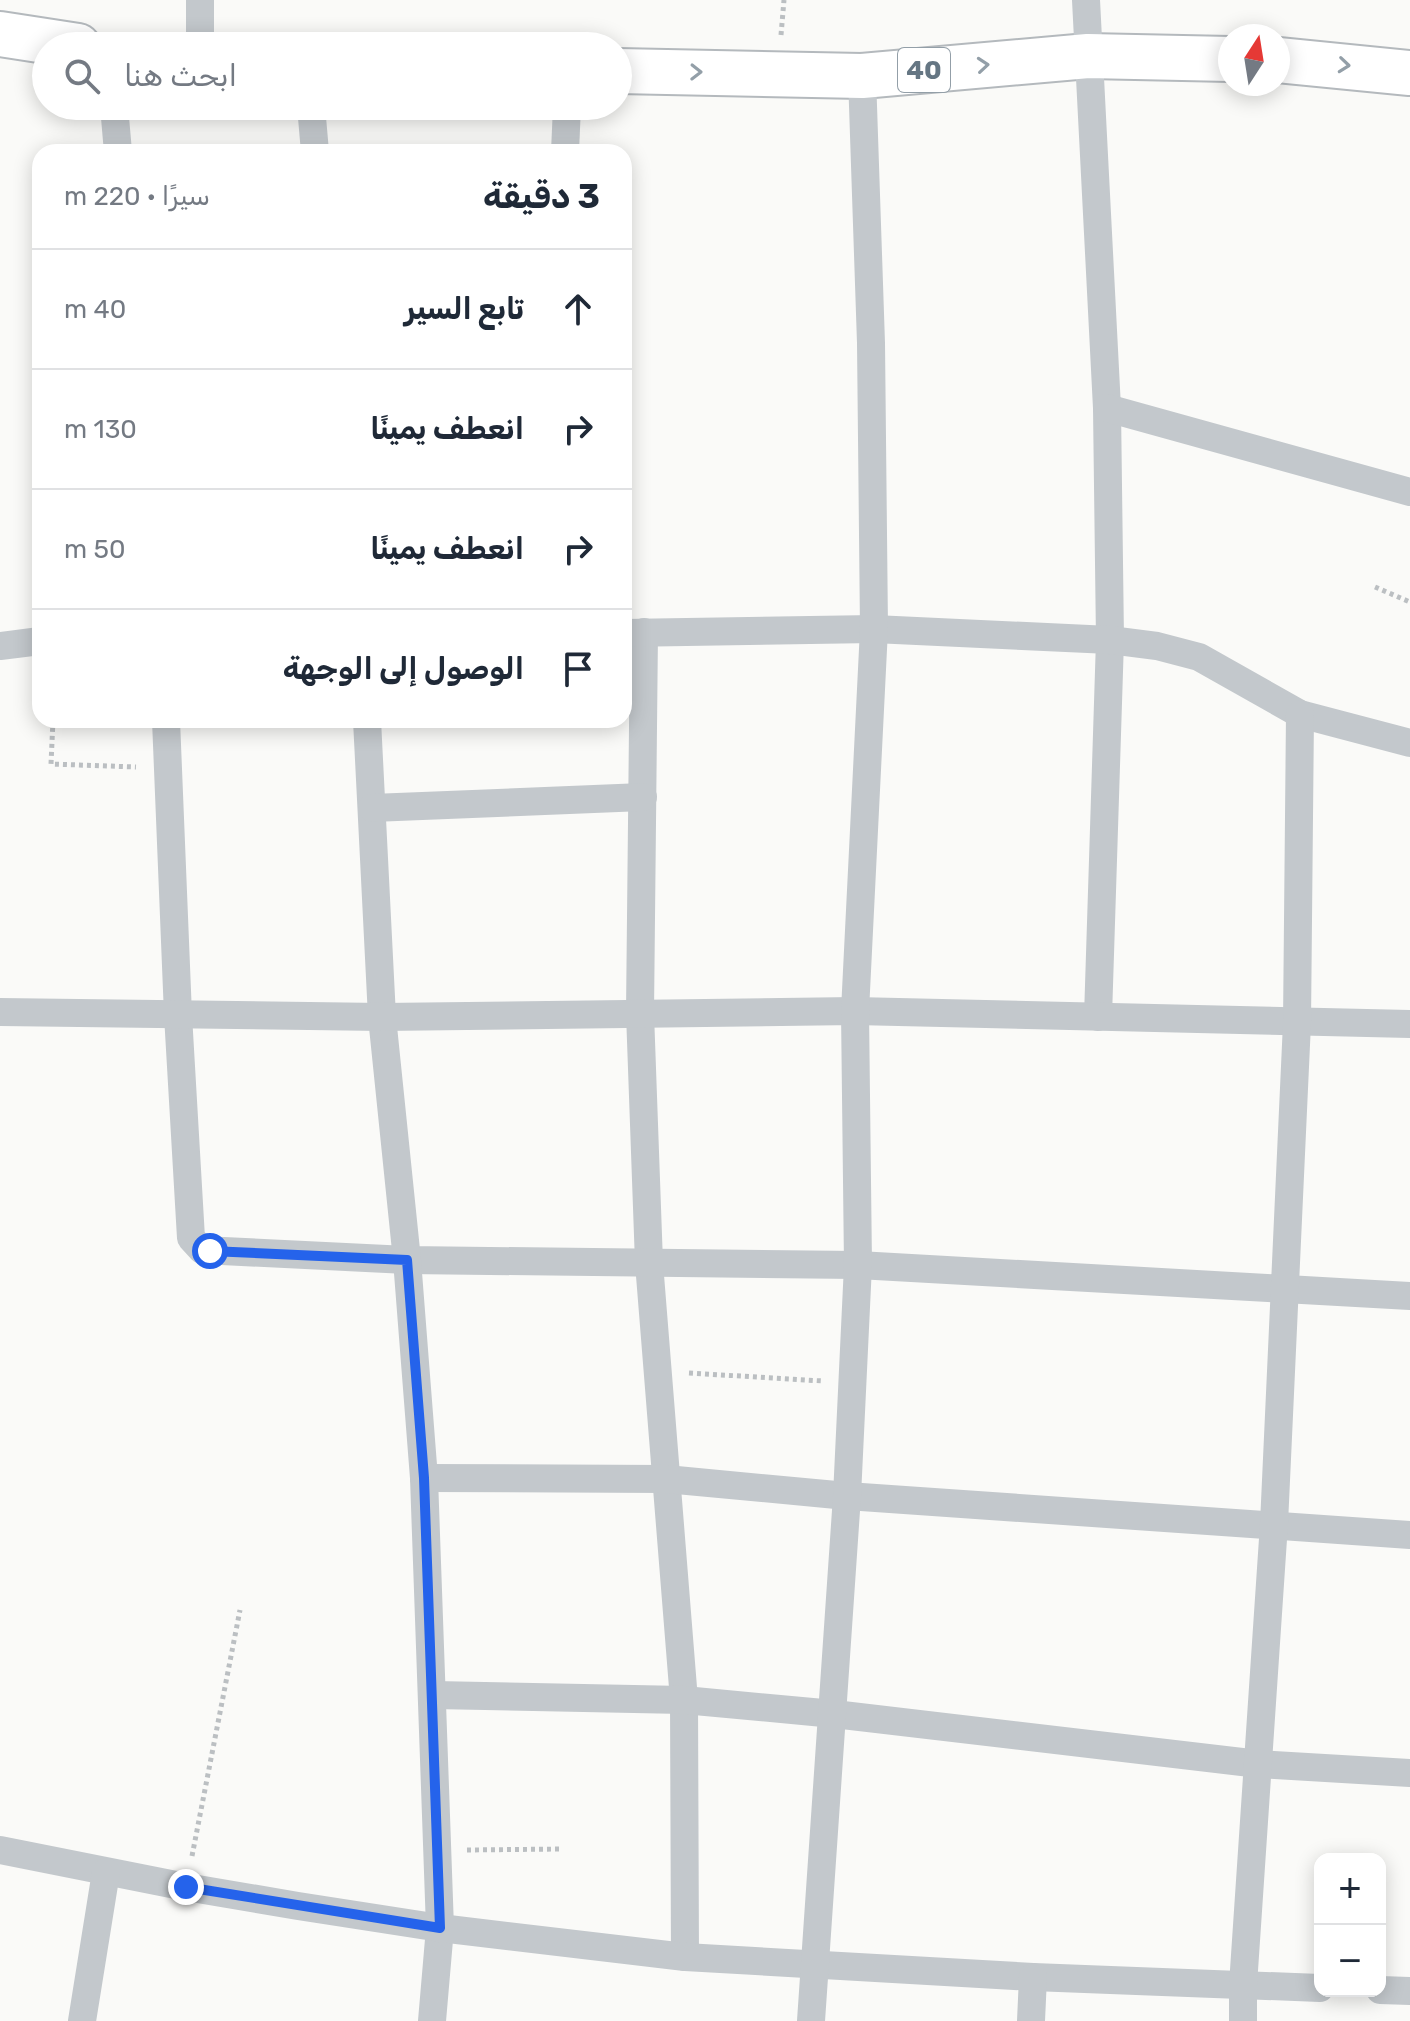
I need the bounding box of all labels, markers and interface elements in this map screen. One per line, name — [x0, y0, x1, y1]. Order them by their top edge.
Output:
north arrow — [1218, 24, 1290, 96]
search box — [32, 32, 632, 120]
road number: 40 — [898, 48, 950, 92]
icon: search — [60, 54, 104, 98]
one-way arrow — [977, 57, 990, 74]
one-way arrow — [1338, 57, 1351, 74]
text: ابحث هنا — [124, 58, 237, 94]
one-way arrow — [690, 63, 703, 80]
text: 3 دقيقة — [483, 176, 600, 217]
text: سيرًا · 220 m — [64, 181, 210, 212]
icon: ahead — [556, 287, 600, 331]
text: تابع السير — [404, 291, 524, 327]
text: 40 m — [64, 294, 126, 325]
icon: right — [556, 407, 600, 451]
text: انعطف يمينًا — [370, 411, 524, 447]
text: 130 m — [64, 414, 137, 445]
icon: right — [556, 527, 600, 571]
text: انعطف يمينًا — [370, 531, 524, 567]
text: 50 m — [64, 534, 125, 565]
icon: arrive — [556, 647, 600, 691]
text: الوصول إلى الوجهة — [283, 651, 524, 687]
route start — [192, 1233, 228, 1269]
map controls — [1314, 1853, 1386, 1997]
button: + — [1314, 1853, 1386, 1925]
route end — [168, 1869, 204, 1905]
button: − — [1314, 1925, 1386, 1997]

